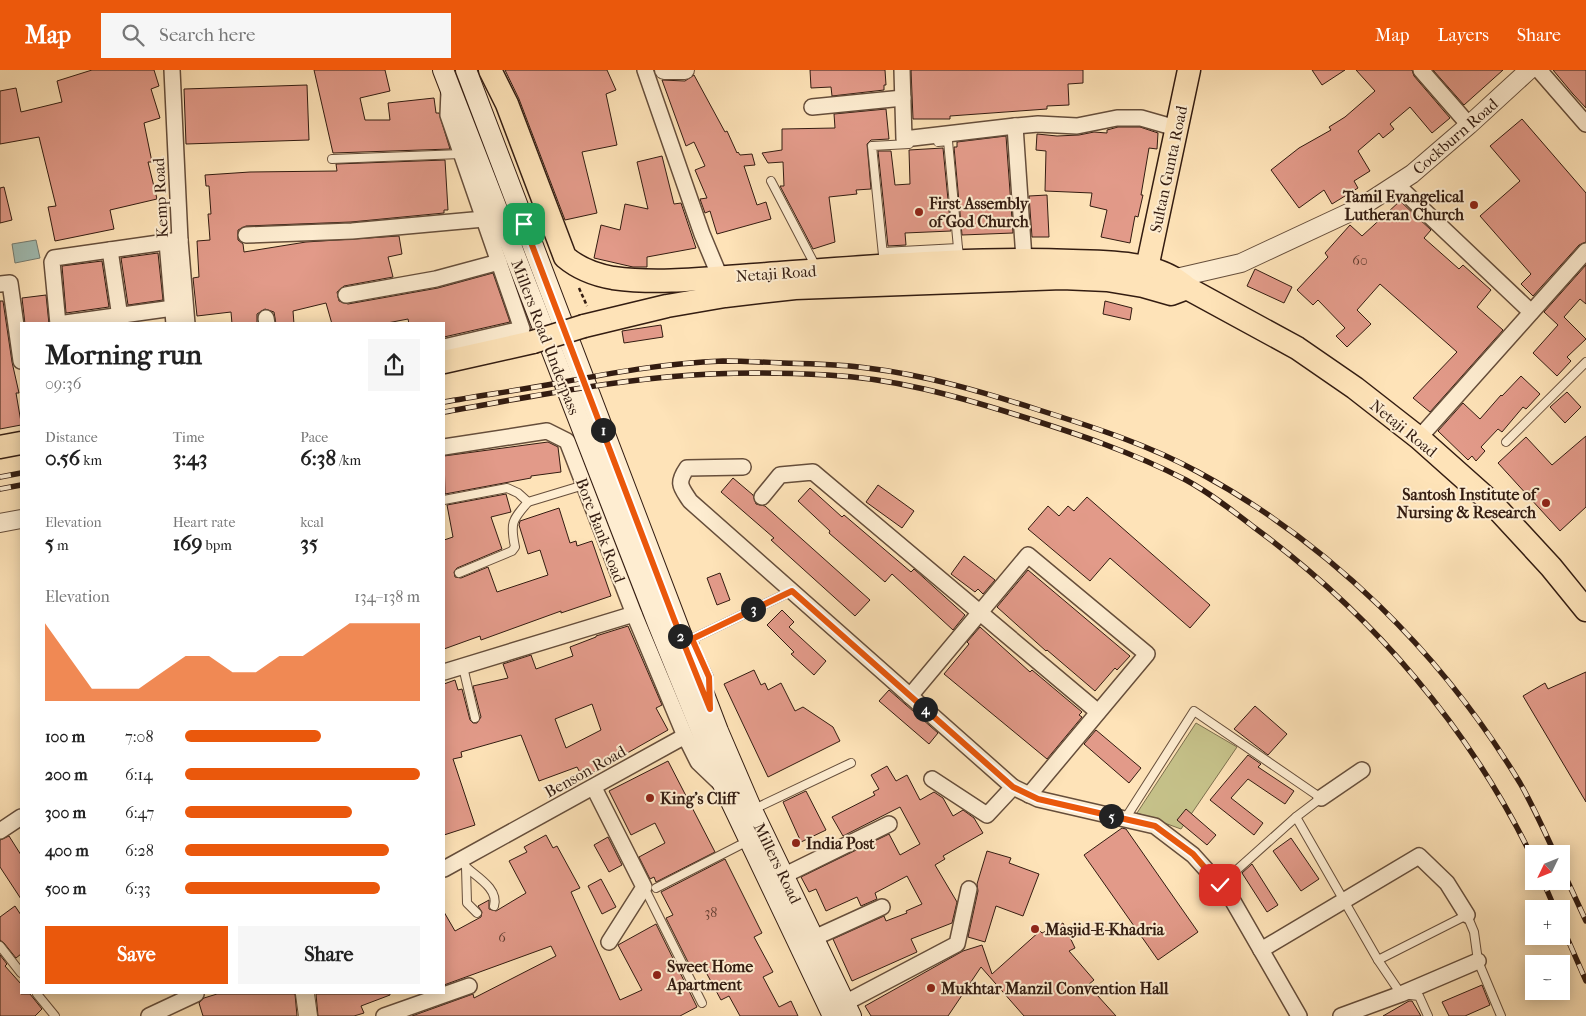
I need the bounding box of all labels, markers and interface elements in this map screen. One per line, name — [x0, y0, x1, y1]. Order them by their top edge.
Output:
search box — [101, 13, 451, 58]
text: Map — [25, 21, 71, 49]
icon: search — [119, 21, 147, 49]
text: Search here — [159, 24, 255, 46]
text: Map — [1375, 25, 1409, 46]
text: Layers — [1437, 25, 1489, 46]
text: Share — [1517, 25, 1561, 46]
street label: Cockburn Road — [1409, 94, 1502, 178]
street label: Sultan Gunta Road — [1146, 104, 1191, 234]
street label: Kemp Road — [149, 157, 172, 239]
place label: Tamil Evangelical Lutheran Church — [1342, 187, 1465, 224]
place label: First Assembly of God Church — [928, 194, 1030, 231]
marker: Tamil Evangelical Lutheran Church — [1468, 199, 1480, 211]
pin — [503, 203, 545, 245]
marker: First Assembly of God Church — [913, 206, 925, 218]
icon: arrive — [510, 210, 538, 238]
house number: 60 — [1352, 252, 1368, 269]
street label: Millers Road Underpass — [507, 257, 584, 418]
street label: Netaji Road — [735, 261, 817, 286]
text: Morning run — [45, 338, 202, 371]
button: share — [368, 339, 420, 391]
text: 09:36 — [45, 374, 81, 393]
street label: Netaji Road — [1366, 396, 1441, 461]
pin: 1 — [590, 418, 616, 442]
text: 1 — [601, 422, 606, 439]
text: Distance — [45, 429, 98, 446]
text: Time — [173, 429, 204, 446]
text: Pace — [300, 429, 328, 446]
text: 0.56 — [45, 446, 80, 470]
text: 3:43 — [173, 446, 207, 470]
text: 6:38 — [300, 446, 336, 470]
text: km — [80, 452, 102, 469]
text: /km — [336, 452, 361, 469]
street label: Bore Bank Road — [572, 475, 629, 586]
place label: Santosh Institute of Nursing & Research — [1397, 485, 1540, 523]
marker: Santosh Institute of Nursing & Research — [1540, 497, 1552, 509]
text: Elevation — [45, 514, 102, 531]
text: Heart rate — [173, 514, 235, 531]
text: kcal — [300, 514, 324, 531]
text: 5 — [45, 531, 54, 555]
text: 169 — [173, 531, 202, 555]
text: 35 — [300, 531, 318, 555]
text: m — [54, 537, 69, 554]
text: bpm — [202, 537, 232, 554]
text: Elevation — [45, 587, 110, 606]
text: 134–138 m — [354, 587, 420, 606]
pin: 3 — [740, 596, 766, 622]
text: 3 — [751, 601, 756, 618]
pin: 2 — [668, 624, 692, 648]
text: 2 — [677, 628, 684, 645]
pin: 4 — [912, 696, 938, 722]
text: 4 — [921, 701, 930, 718]
text: 100 m — [45, 727, 85, 746]
text: 7:08 — [125, 727, 153, 746]
street label: Benson Road — [541, 741, 629, 802]
text: 200 m — [45, 765, 88, 784]
text: 6:14 — [125, 765, 153, 784]
place label: King's Cliff — [660, 789, 741, 809]
marker: King's Cliff — [644, 792, 656, 804]
text: 300 m — [45, 803, 86, 822]
text: 6:47 — [125, 803, 154, 822]
pin: 5 — [1098, 804, 1124, 828]
text: 5 — [1108, 808, 1115, 825]
street label: Millers Road — [750, 820, 805, 907]
place label: India Post — [806, 834, 875, 853]
marker: India Post — [790, 837, 802, 849]
text: 400 m — [45, 841, 89, 860]
text: 6:28 — [125, 841, 154, 860]
north arrow — [1525, 845, 1570, 890]
map controls — [1525, 845, 1570, 1000]
pin — [1199, 864, 1241, 906]
icon: check — [1206, 871, 1234, 899]
text: 500 m — [45, 879, 86, 898]
text: 6:33 — [125, 879, 151, 898]
button: + — [1525, 900, 1570, 945]
house number: 38 — [705, 904, 717, 921]
place label: Masjid-E-Khadria — [1044, 920, 1165, 939]
marker: Masjid-E-Khadria — [1029, 923, 1041, 935]
button: Save — [45, 926, 228, 984]
button: Share — [238, 926, 420, 984]
house number: 6 — [498, 929, 506, 946]
button: − — [1525, 955, 1570, 1000]
place label: Sweet Home Apartment — [666, 957, 753, 995]
marker: Sweet Home Apartment — [651, 969, 663, 981]
place label: Mukhtar Manzil Convention Hall — [940, 979, 1169, 998]
marker: Mukhtar Manzil Convention Hall — [925, 982, 937, 994]

